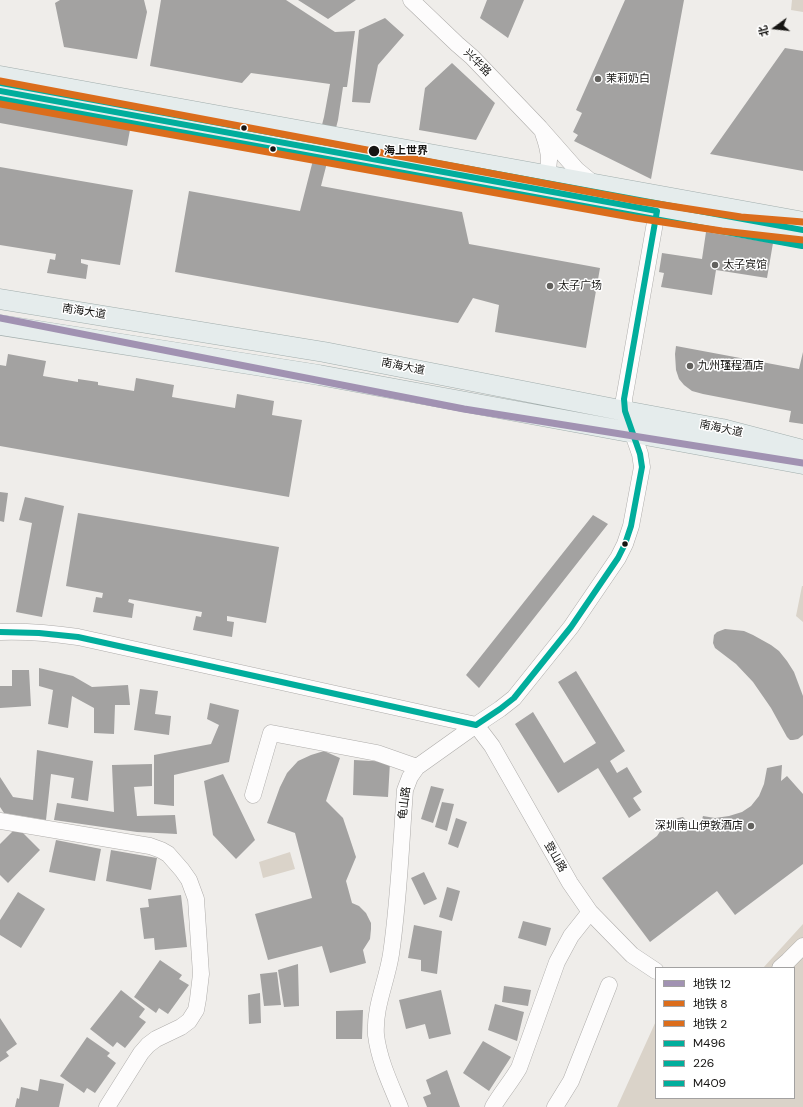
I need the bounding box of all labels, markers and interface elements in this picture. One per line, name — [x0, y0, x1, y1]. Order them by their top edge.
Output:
north arrow — [755, 8, 795, 48]
text: 北 — [755, 24, 772, 38]
street label: 兴华路 — [461, 47, 493, 79]
place label: 茉莉奶白 — [606, 72, 650, 86]
marker: 茉莉奶白 — [593, 74, 603, 84]
unlabelled marker — [239, 123, 249, 133]
unlabelled marker — [268, 144, 278, 154]
marker: 海上世界 — [367, 144, 381, 158]
place label: 海上世界 — [384, 144, 428, 158]
place label: 太子宾馆 — [723, 258, 767, 272]
marker: 太子宾馆 — [710, 260, 720, 270]
place label: 太子广场 — [558, 279, 602, 293]
marker: 太子广场 — [545, 281, 555, 291]
street label: 南海大道 — [61, 302, 107, 322]
street label: 南海大道 — [380, 356, 426, 378]
place label: 九州瑾程酒店 — [698, 359, 764, 373]
marker: 九州瑾程酒店 — [685, 361, 695, 371]
street label: 南海大道 — [698, 418, 744, 440]
unlabelled marker — [620, 539, 630, 549]
street label: 龟山路 — [396, 786, 414, 820]
place label: 深圳南山伊敦酒店 — [655, 819, 743, 833]
marker: 深圳南山伊敦酒店 — [746, 821, 756, 831]
street label: 登山路 — [541, 839, 569, 875]
legend — [655, 967, 795, 1099]
text: 地铁 12 — [693, 976, 731, 992]
text: 地铁 8 — [693, 996, 728, 1012]
text: 地铁 2 — [693, 1016, 727, 1032]
text: M496 — [693, 1035, 725, 1051]
text: 226 — [693, 1055, 714, 1071]
text: M409 — [693, 1075, 726, 1091]

